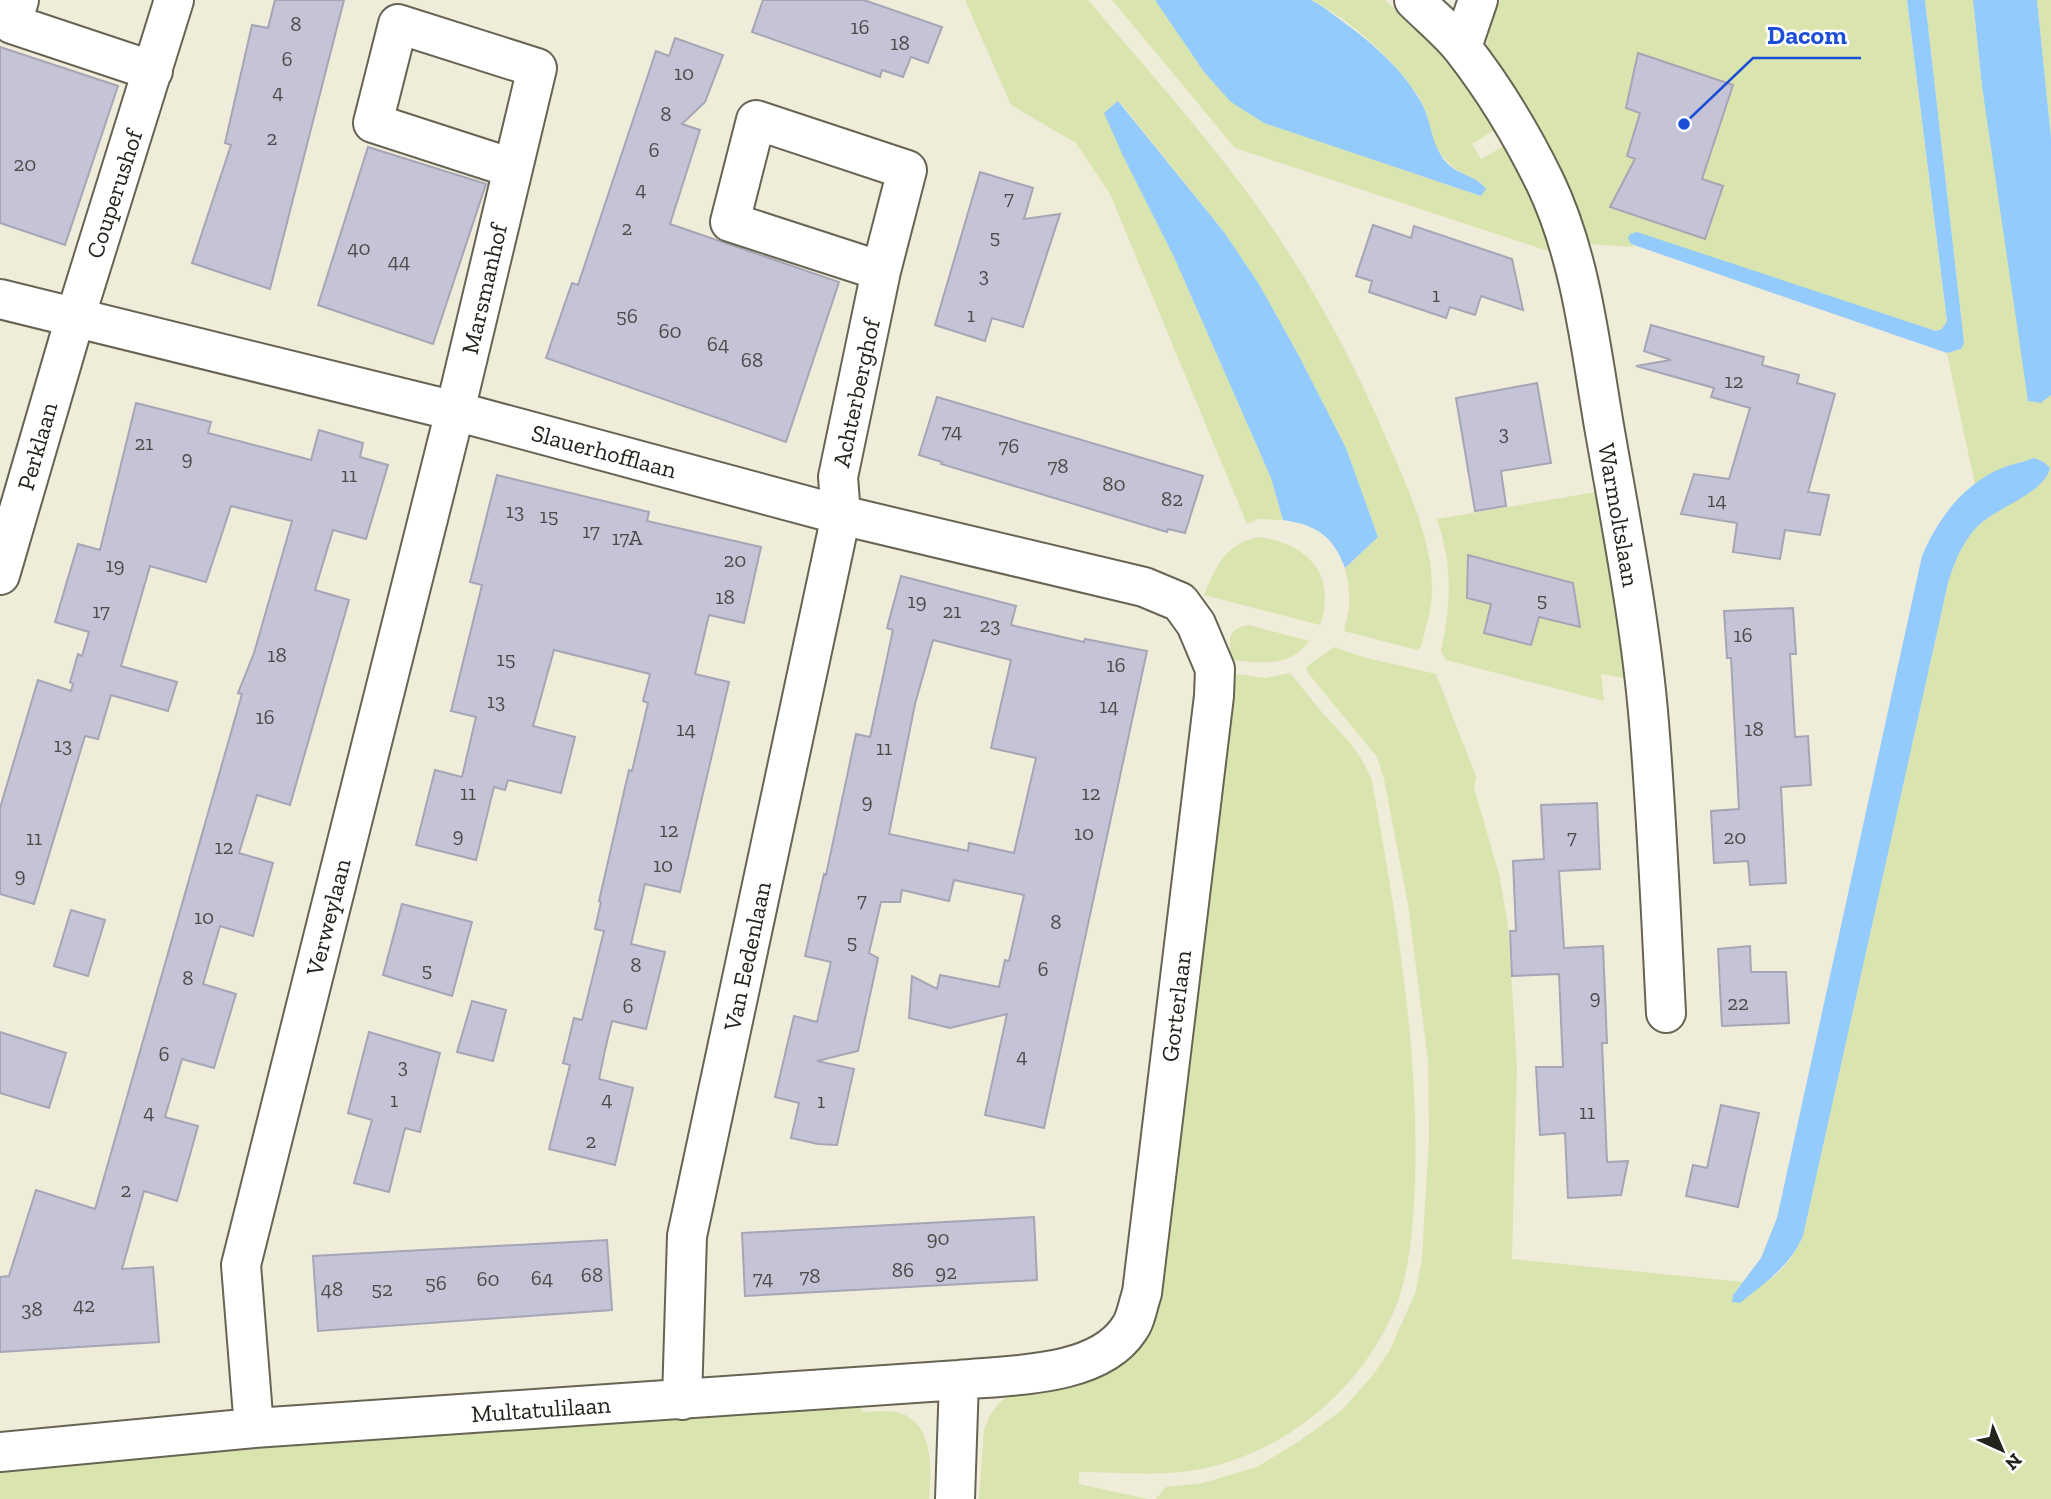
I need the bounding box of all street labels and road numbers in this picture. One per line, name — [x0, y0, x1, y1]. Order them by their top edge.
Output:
street label: Couperushof — [80, 124, 149, 262]
street label: Marsmanhof — [455, 219, 514, 357]
street label: Achterberghof — [826, 314, 886, 470]
street label: Perklaan — [11, 398, 63, 493]
street label: Slauerhofflaan — [528, 418, 680, 484]
street label: Warmoltslaan — [1592, 441, 1646, 589]
street label: Verweylaan — [299, 855, 357, 979]
street label: Van Eedenlaan — [717, 879, 777, 1034]
street label: Gorterlaan — [1155, 948, 1197, 1064]
street label: Multatulilaan — [470, 1390, 612, 1428]

